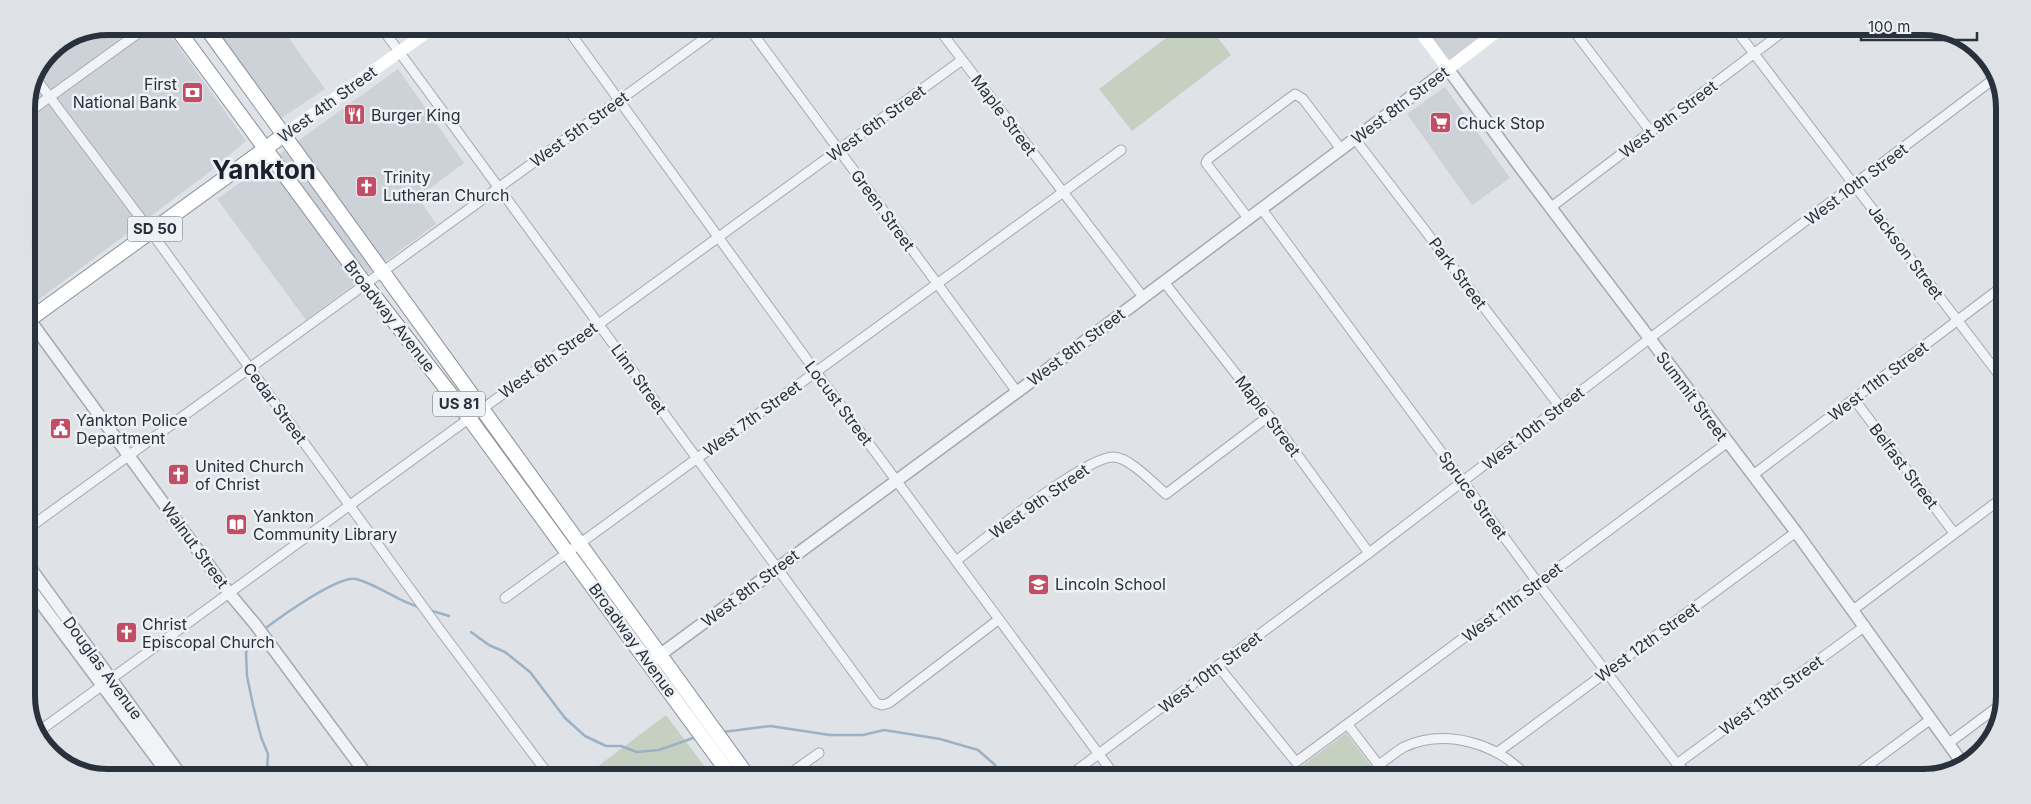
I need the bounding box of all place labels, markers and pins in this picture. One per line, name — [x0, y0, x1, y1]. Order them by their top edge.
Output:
place label: First National Bank — [73, 74, 177, 112]
bank icon: First National Bank — [181, 81, 205, 105]
restaurant icon: Burger King — [343, 103, 367, 127]
place label: Burger King — [371, 105, 461, 125]
supermarket icon: Chuck Stop — [1429, 111, 1453, 135]
place label: Chuck Stop — [1457, 113, 1545, 133]
place label: Trinity Lutheran Church — [383, 167, 509, 205]
church icon: Trinity Lutheran Church — [355, 174, 379, 198]
place label: Yankton Police Department — [76, 410, 188, 448]
public building icon: Yankton Police Department — [48, 417, 72, 441]
place label: United Church of Christ — [195, 456, 304, 494]
church icon: United Church of Christ — [167, 463, 191, 487]
place label: Yankton Community Library — [253, 506, 397, 544]
library icon: Yankton Community Library — [225, 513, 249, 537]
school or university icon: Lincoln School — [1027, 572, 1051, 596]
place label: Lincoln School — [1055, 574, 1166, 594]
place label: Christ Episcopal Church — [142, 614, 275, 652]
church icon: Christ Episcopal Church — [114, 621, 138, 645]

